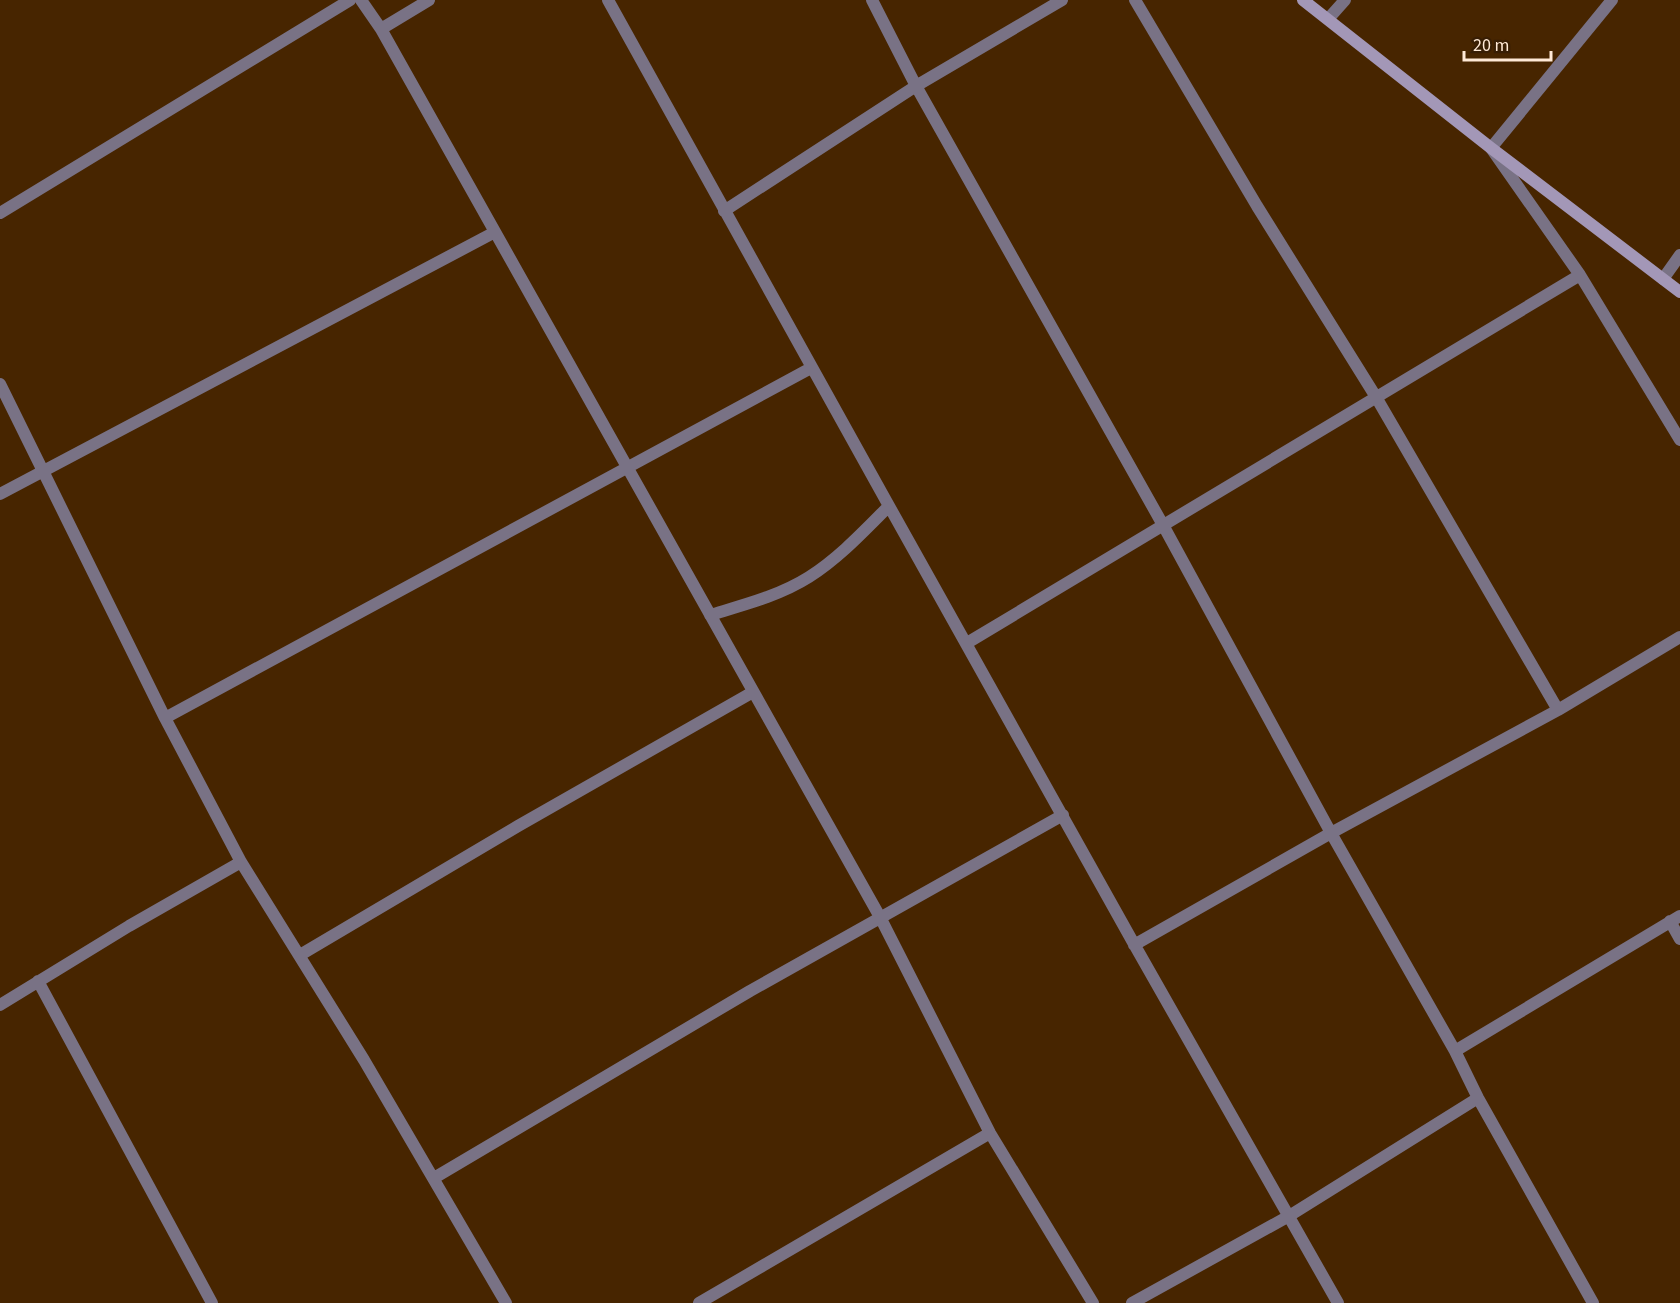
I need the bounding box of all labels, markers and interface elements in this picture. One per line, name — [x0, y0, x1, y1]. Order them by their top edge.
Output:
scale bar — [1464, 24, 1551, 62]
text: 20 m — [1473, 33, 1509, 58]

